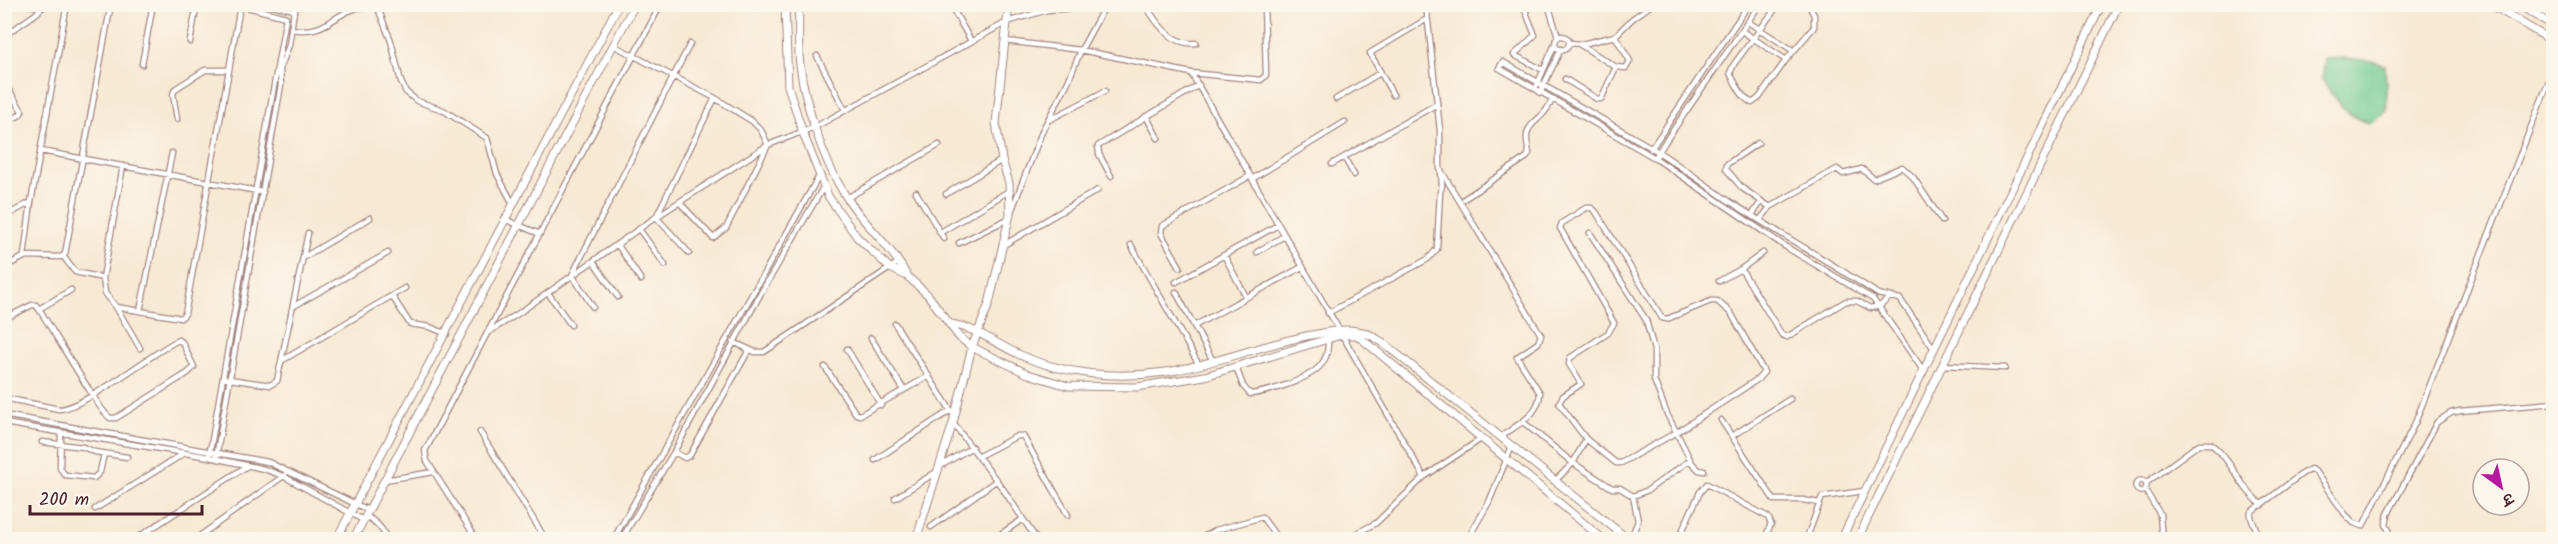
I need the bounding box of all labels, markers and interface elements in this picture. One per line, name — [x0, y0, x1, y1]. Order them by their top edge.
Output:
north arrow — [2471, 457, 2531, 517]
scale bar — [30, 478, 202, 516]
text: उ — [2495, 485, 2519, 513]
text: 200 m — [39, 486, 89, 515]

